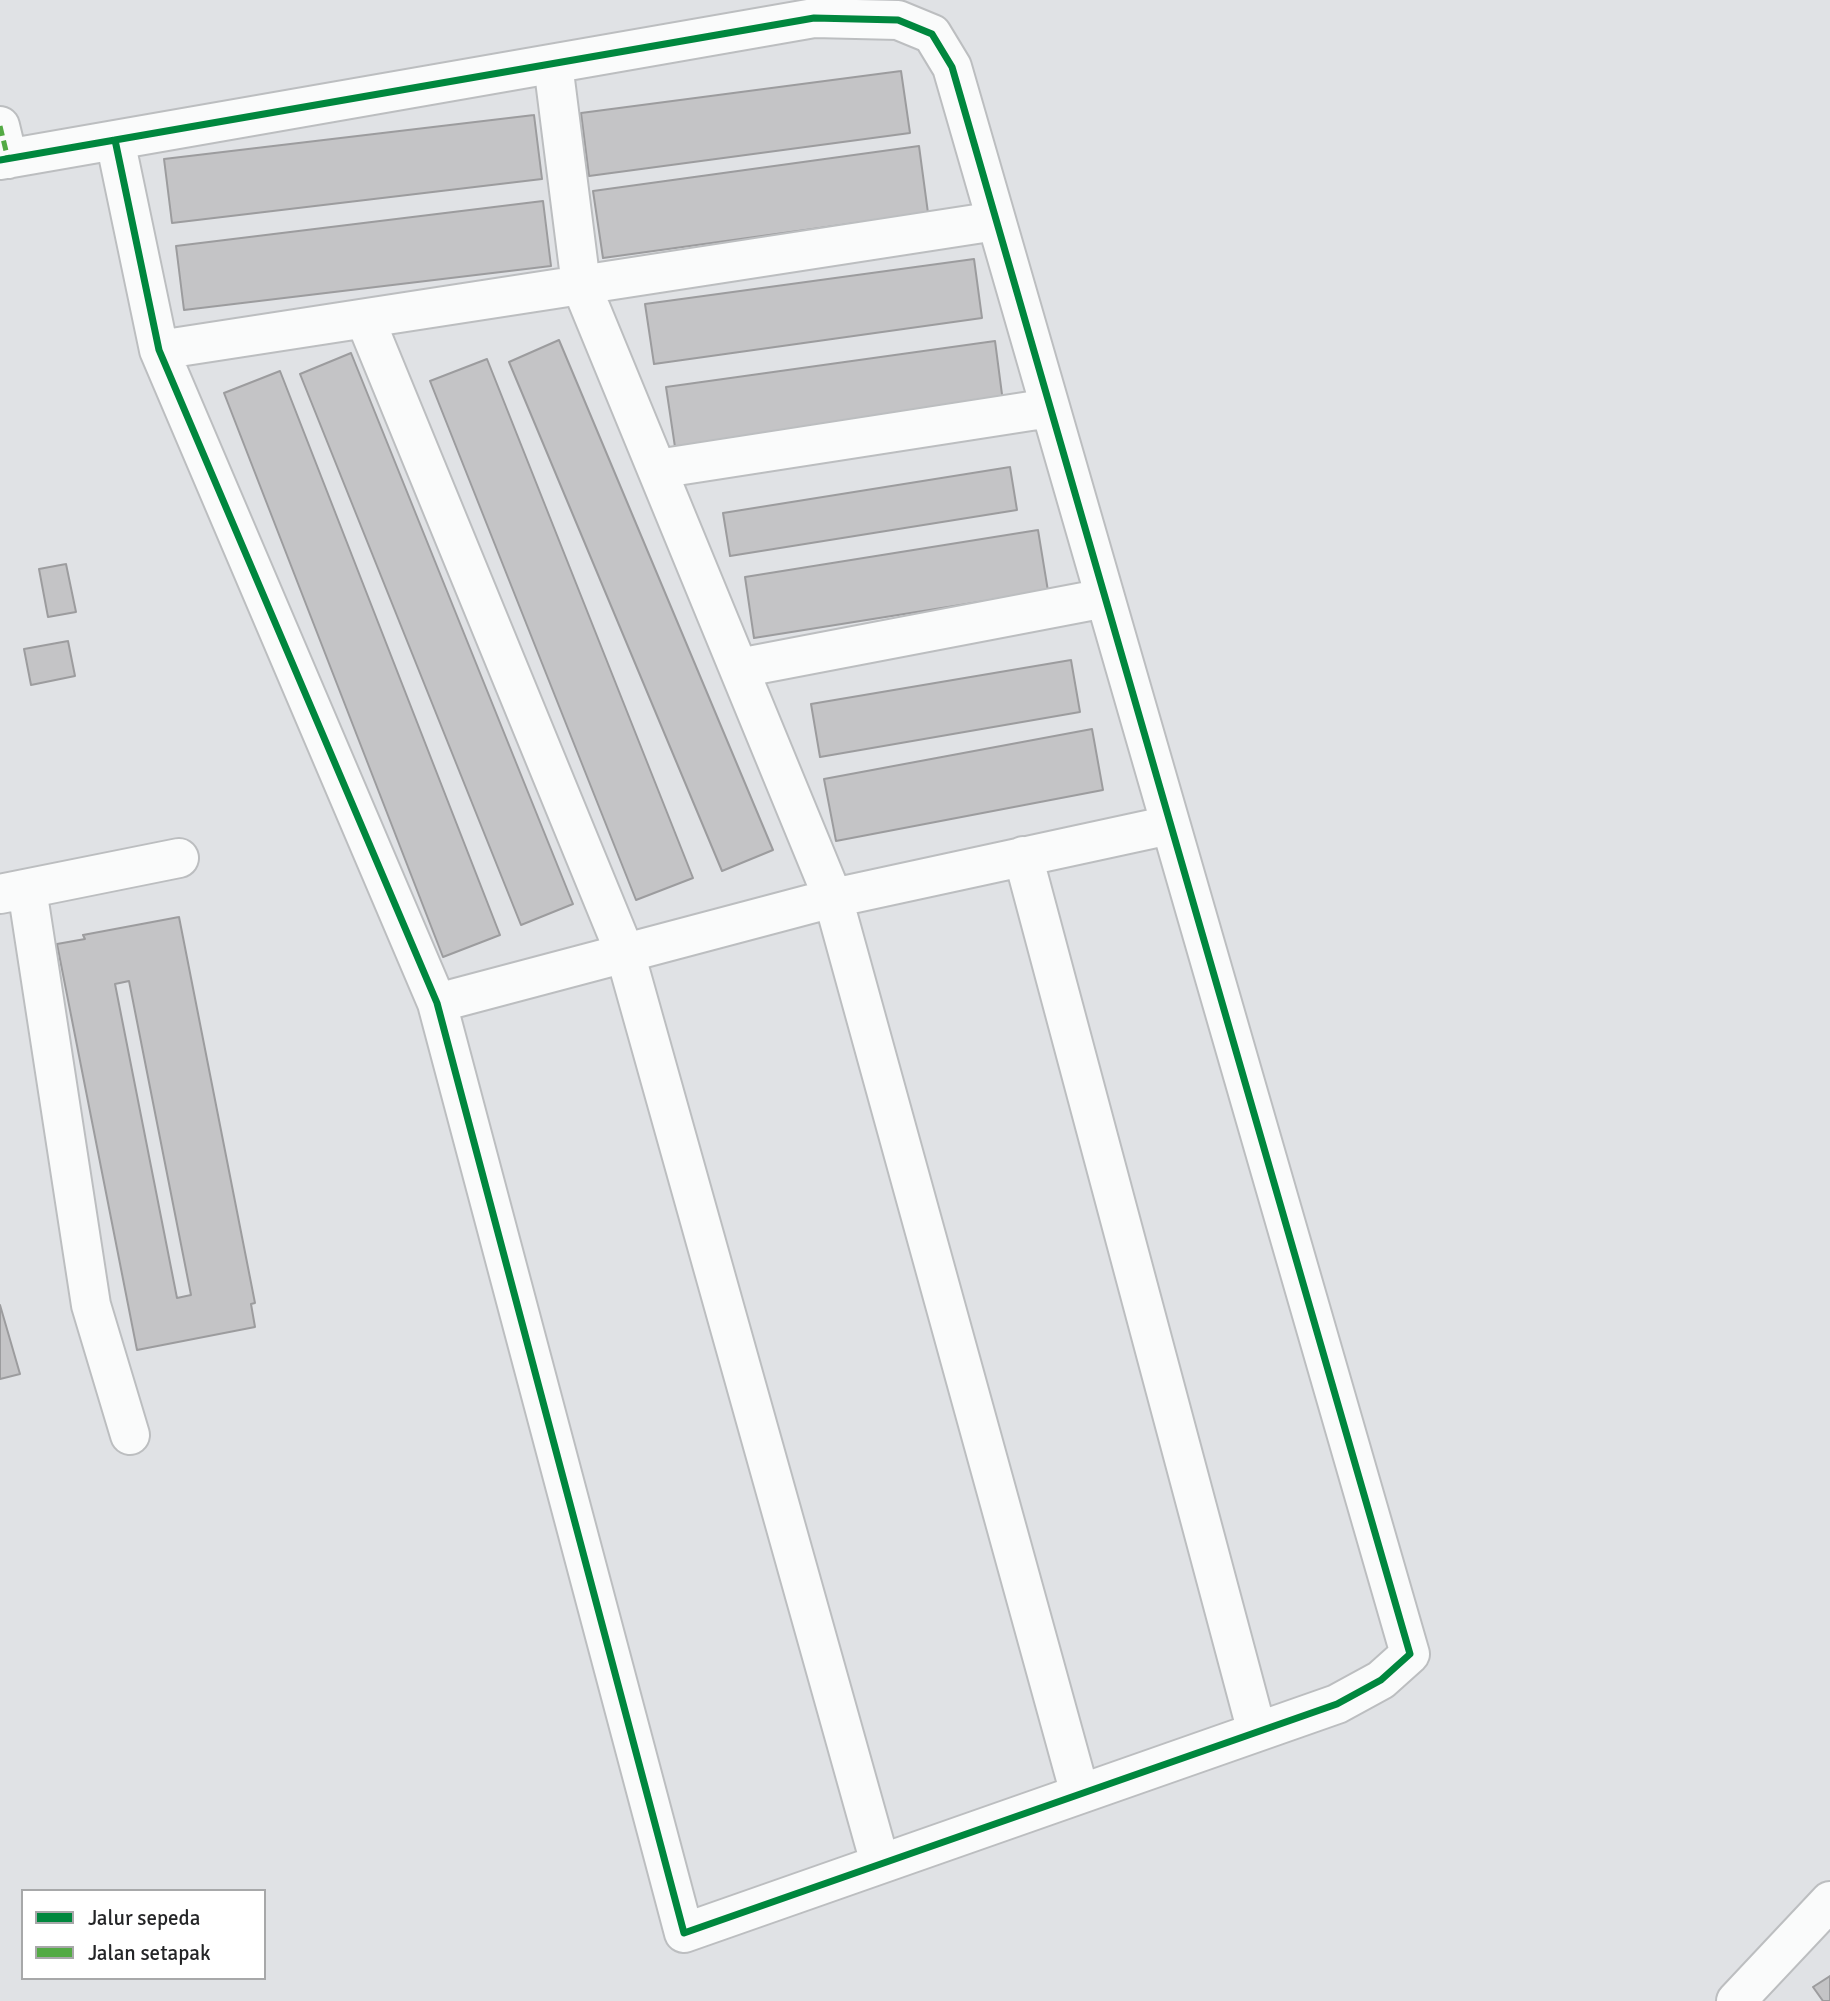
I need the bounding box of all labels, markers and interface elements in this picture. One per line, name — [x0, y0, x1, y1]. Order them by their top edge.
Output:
legend — [21, 1889, 266, 1980]
text: Jalur sepeda — [88, 1905, 200, 1931]
text: Jalan setapak — [88, 1940, 210, 1966]

